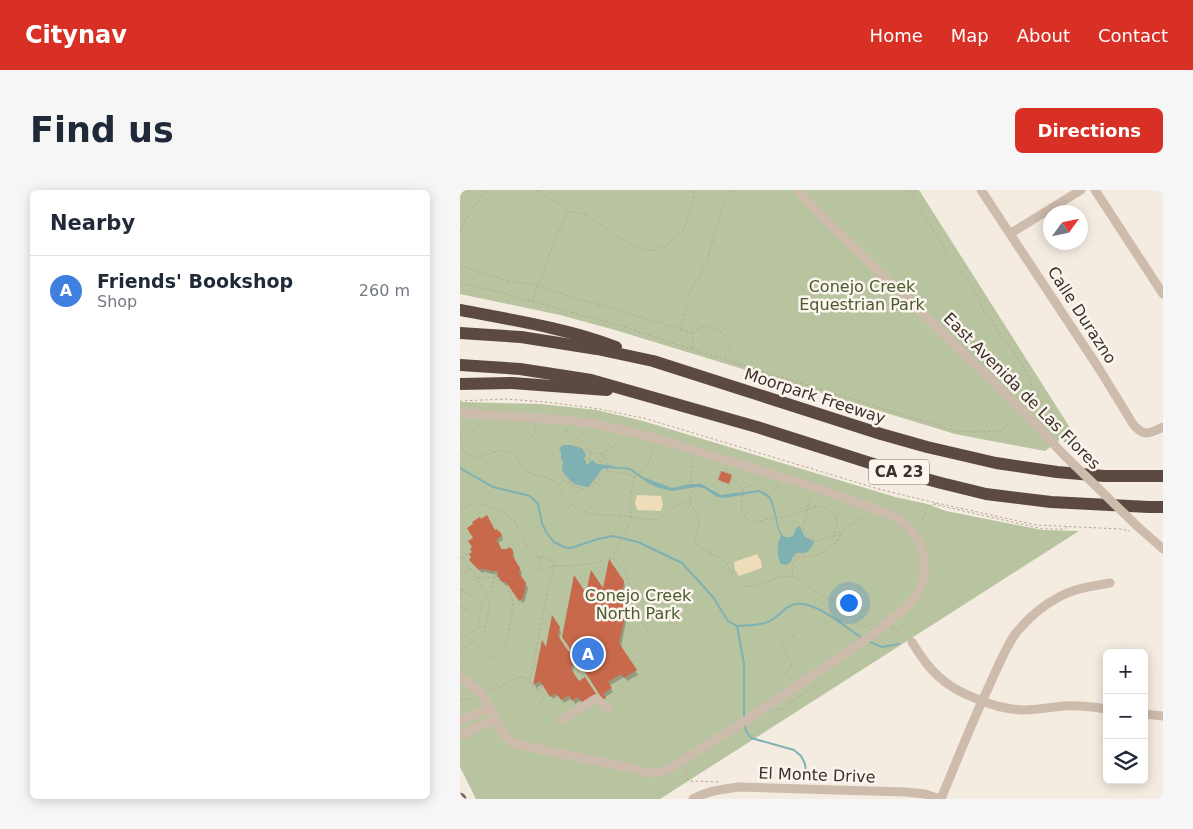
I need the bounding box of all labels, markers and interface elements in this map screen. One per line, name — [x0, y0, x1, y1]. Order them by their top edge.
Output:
text: Citynav — [25, 21, 127, 49]
text: Home — [870, 25, 923, 46]
text: Map — [951, 25, 989, 46]
text: About — [1017, 25, 1070, 46]
text: Contact — [1098, 25, 1168, 46]
button: Directions — [1015, 108, 1163, 153]
text: Find us — [30, 110, 174, 150]
north arrow — [1043, 205, 1088, 250]
text: Nearby — [50, 211, 135, 235]
street label: Calle Durazno — [1044, 263, 1120, 367]
text: Friends' Bookshop — [97, 270, 293, 292]
park label: Conejo Creek Equestrian Park — [799, 277, 925, 314]
text: A — [60, 281, 72, 300]
text: 260 m — [359, 281, 410, 300]
text: Shop — [97, 292, 137, 311]
street label: East Avenida de Las Flores — [940, 309, 1104, 473]
street label: Moorpark Freeway — [742, 364, 888, 428]
road number: CA 23 — [869, 460, 929, 484]
park label: Conejo Creek North Park — [585, 586, 692, 623]
your location — [836, 590, 862, 616]
pin: A — [572, 635, 604, 673]
map controls — [1103, 649, 1148, 784]
button: + — [1103, 649, 1148, 694]
button: − — [1103, 694, 1148, 739]
button: layers — [1103, 739, 1148, 784]
street label: El Monte Drive — [758, 763, 876, 787]

